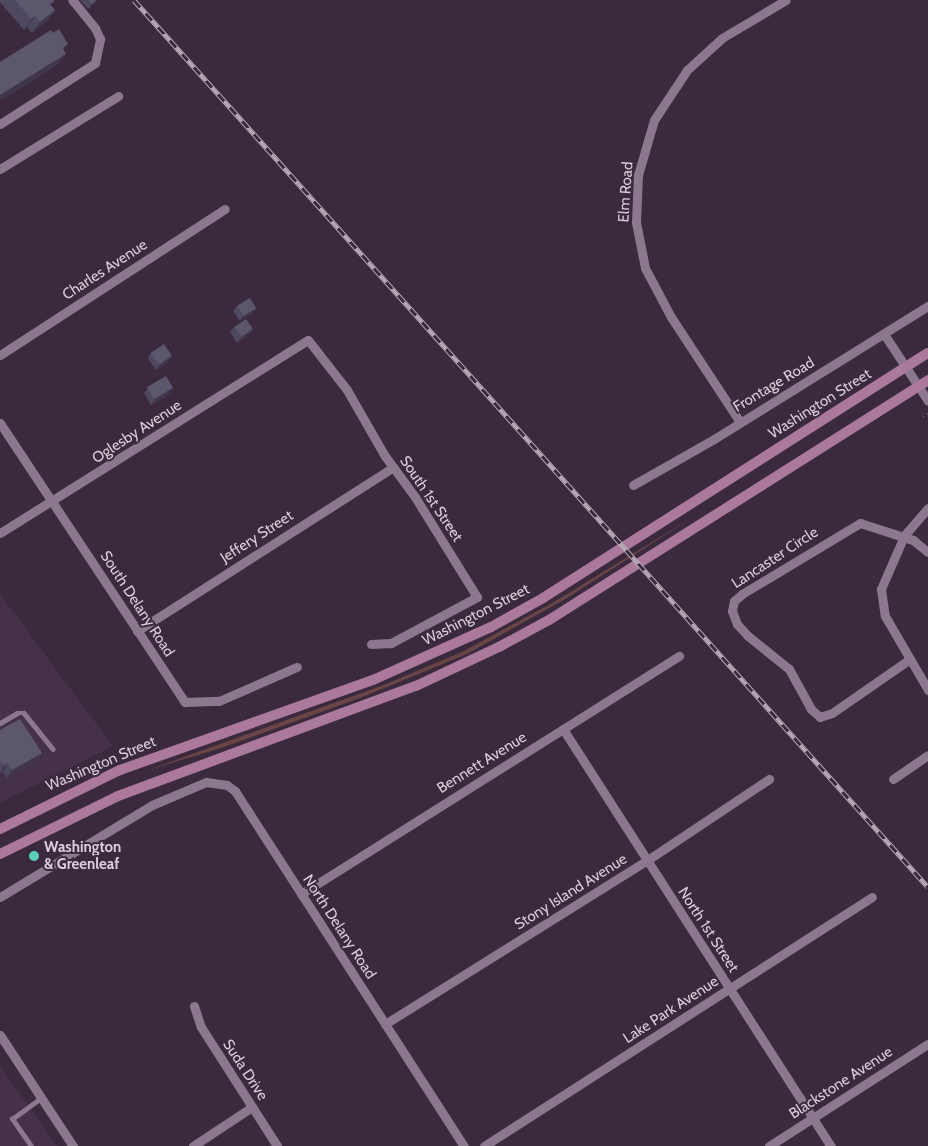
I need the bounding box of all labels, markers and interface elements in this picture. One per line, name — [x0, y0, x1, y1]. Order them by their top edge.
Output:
street label: Elm Road — [615, 161, 637, 223]
street label: Charles Avenue — [59, 236, 151, 304]
street label: Frontage Road — [730, 354, 818, 416]
street label: Washington Street — [765, 365, 875, 443]
street label: Oglesby Avenue — [89, 396, 185, 468]
street label: South 1st Street — [396, 453, 466, 545]
street label: Jeffery Street — [217, 507, 297, 567]
street label: Lancaster Circle — [728, 523, 822, 593]
street label: South Delany Road — [96, 548, 178, 660]
street label: Washington Street — [419, 580, 533, 650]
street label: Bennett Avenue — [434, 728, 530, 798]
street label: Washington Street — [43, 733, 159, 795]
place label: Washington & Greenleaf — [44, 838, 121, 873]
marker: Washington & Greenleaf — [28, 850, 40, 862]
street label: Stony Island Avenue — [511, 850, 631, 934]
street label: North Delany Road — [299, 871, 379, 983]
street label: North 1st Street — [674, 884, 742, 976]
street label: Lake Park Avenue — [620, 972, 722, 1048]
street label: Suda Drive — [219, 1036, 271, 1104]
street label: Blackstone Avenue — [786, 1043, 896, 1123]

